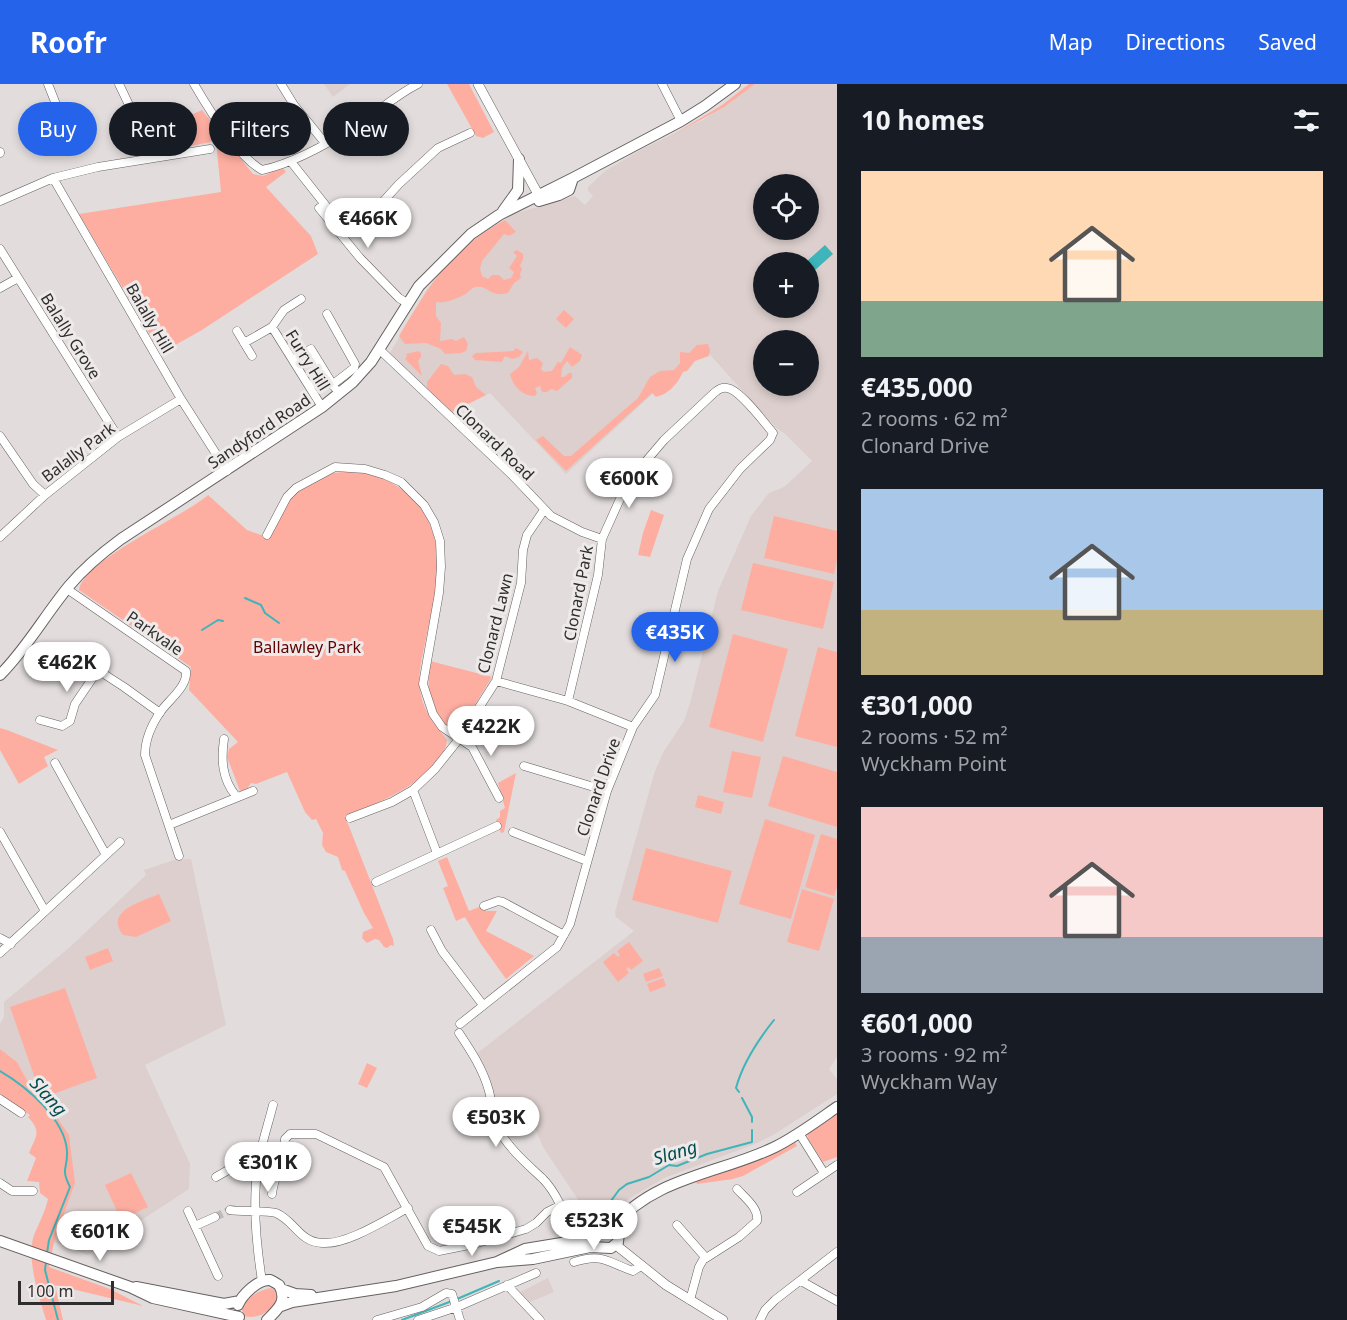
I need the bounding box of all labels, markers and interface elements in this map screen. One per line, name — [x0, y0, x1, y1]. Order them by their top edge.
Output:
text: Roofr — [30, 23, 107, 61]
text: Map — [1049, 28, 1093, 56]
text: Directions — [1126, 28, 1225, 56]
text: Saved — [1258, 28, 1317, 56]
chip: Buy — [18, 102, 97, 156]
chip: Rent — [109, 102, 197, 156]
chip: Filters — [209, 102, 311, 156]
chip: New — [323, 102, 409, 156]
text: 10 homes — [861, 102, 985, 138]
icon: filters — [1290, 104, 1323, 137]
map controls — [753, 174, 819, 396]
button: locate — [753, 174, 819, 240]
pin: €466K — [326, 198, 410, 249]
text: €466K — [338, 204, 398, 231]
icon: home — [1038, 210, 1146, 318]
button: + — [753, 252, 819, 318]
street label: Balally Hill — [121, 279, 179, 357]
street label: Balally Grove — [36, 289, 106, 383]
street label: Furry Hill — [281, 325, 335, 395]
button: − — [753, 330, 819, 396]
text: €435,000 — [861, 369, 973, 405]
street label: Sandyford Road — [203, 388, 315, 474]
street label: Clonard Road — [451, 399, 539, 485]
text: 2 rooms · 62 m² — [861, 405, 1008, 432]
street label: Balally Park — [37, 417, 120, 487]
text: Clonard Drive — [861, 432, 989, 459]
pin: €600K — [587, 458, 671, 509]
text: €600K — [599, 464, 659, 491]
icon: home — [1038, 528, 1146, 636]
street label: Clonard Park — [558, 543, 598, 643]
street label: Clonard Lawn — [472, 570, 518, 676]
street label: Parkvale — [122, 606, 188, 660]
pin: €435K — [633, 612, 717, 663]
text: €435K — [645, 618, 705, 645]
park label: Ballawley Park — [253, 636, 362, 658]
pin: €462K — [25, 642, 109, 693]
text: €462K — [37, 648, 97, 675]
text: €301,000 — [861, 687, 973, 723]
pin: €422K — [449, 706, 533, 757]
text: €422K — [461, 712, 521, 739]
text: 2 rooms · 52 m² — [861, 723, 1008, 750]
street label: Clonard Drive — [571, 735, 625, 839]
text: Wyckham Point — [861, 750, 1007, 777]
icon: home — [1038, 846, 1146, 954]
text: €601,000 — [861, 1005, 973, 1041]
text: 3 rooms · 92 m² — [861, 1041, 1008, 1068]
text: Wyckham Way — [861, 1068, 997, 1095]
water label: Slang — [25, 1071, 73, 1121]
pin: €503K — [454, 1097, 538, 1148]
text: €503K — [466, 1103, 526, 1130]
water label: Slang — [650, 1134, 700, 1170]
pin: €301K — [226, 1142, 310, 1193]
text: €301K — [238, 1148, 298, 1175]
pin: €523K — [552, 1200, 636, 1251]
pin: €545K — [430, 1206, 514, 1257]
text: €523K — [564, 1206, 624, 1233]
pin: €601K — [58, 1211, 142, 1262]
text: €545K — [442, 1212, 502, 1239]
text: €601K — [70, 1217, 130, 1244]
scale bar — [18, 1278, 114, 1306]
text: 100 m — [27, 1280, 74, 1302]

